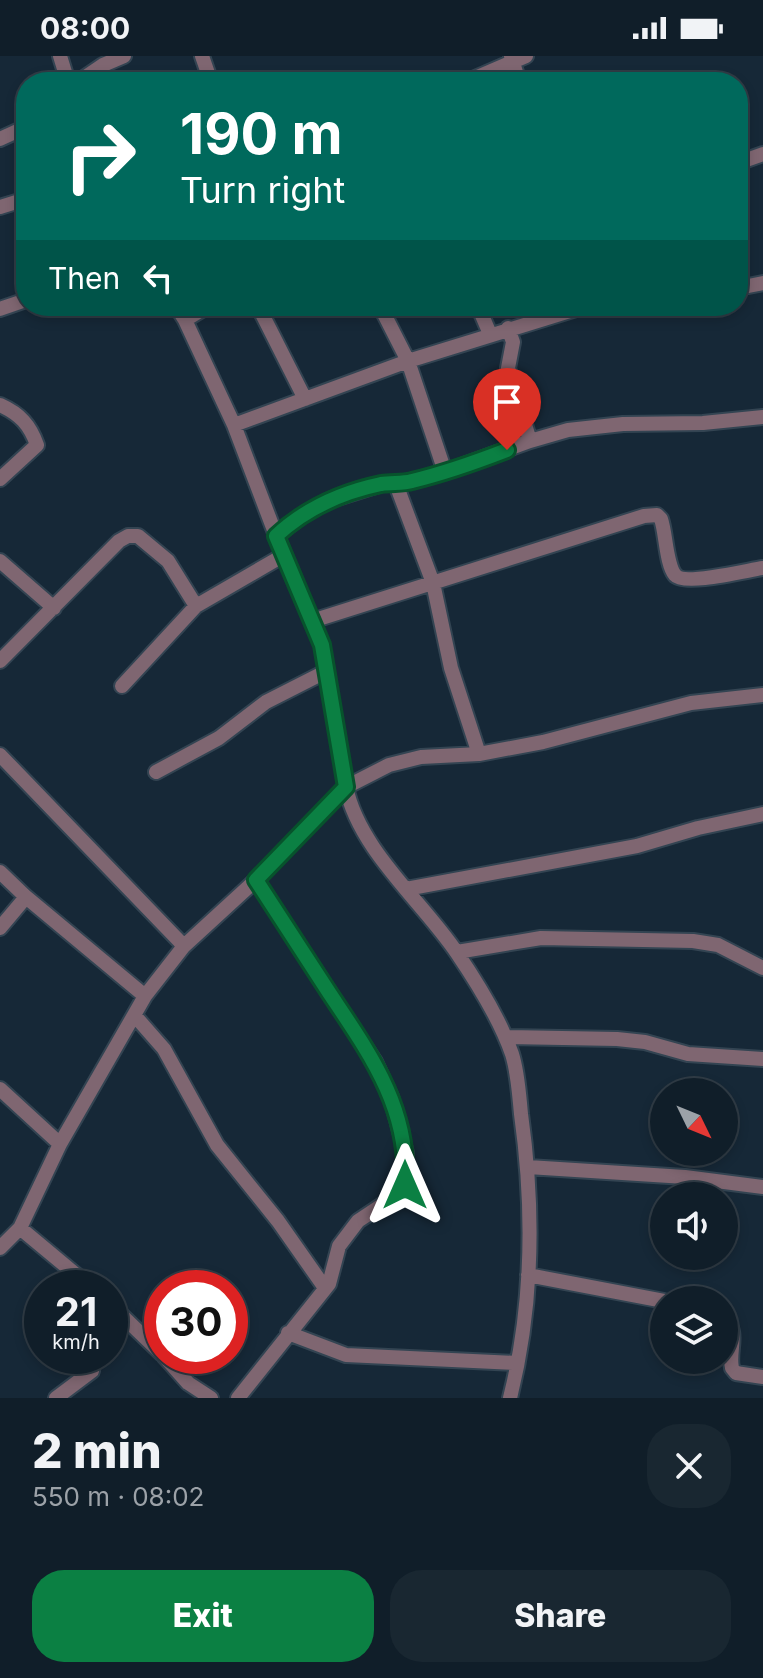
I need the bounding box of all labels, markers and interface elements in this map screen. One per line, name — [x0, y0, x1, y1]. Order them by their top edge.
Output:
text: 08:00 — [40, 10, 130, 46]
text: 190 m — [180, 100, 343, 168]
icon: right — [48, 104, 152, 208]
text: Turn right — [180, 168, 345, 212]
icon: left — [136, 256, 180, 300]
text: Then — [48, 260, 120, 296]
pin — [473, 368, 541, 450]
icon: arrive — [485, 380, 529, 424]
north arrow — [650, 1078, 738, 1166]
map controls — [650, 1078, 738, 1374]
position arrow — [363, 1143, 447, 1227]
button: sound — [650, 1182, 738, 1270]
speed limit sign: 30 — [144, 1270, 248, 1374]
button: layers — [650, 1286, 738, 1374]
text: 21 — [55, 1287, 97, 1336]
text: km/h — [52, 1330, 100, 1354]
text: 2 min — [32, 1421, 162, 1480]
button: close — [647, 1424, 731, 1508]
text: 550 m · 08:02 — [32, 1481, 204, 1512]
button: Exit — [32, 1570, 374, 1662]
button: Share — [390, 1570, 731, 1662]

